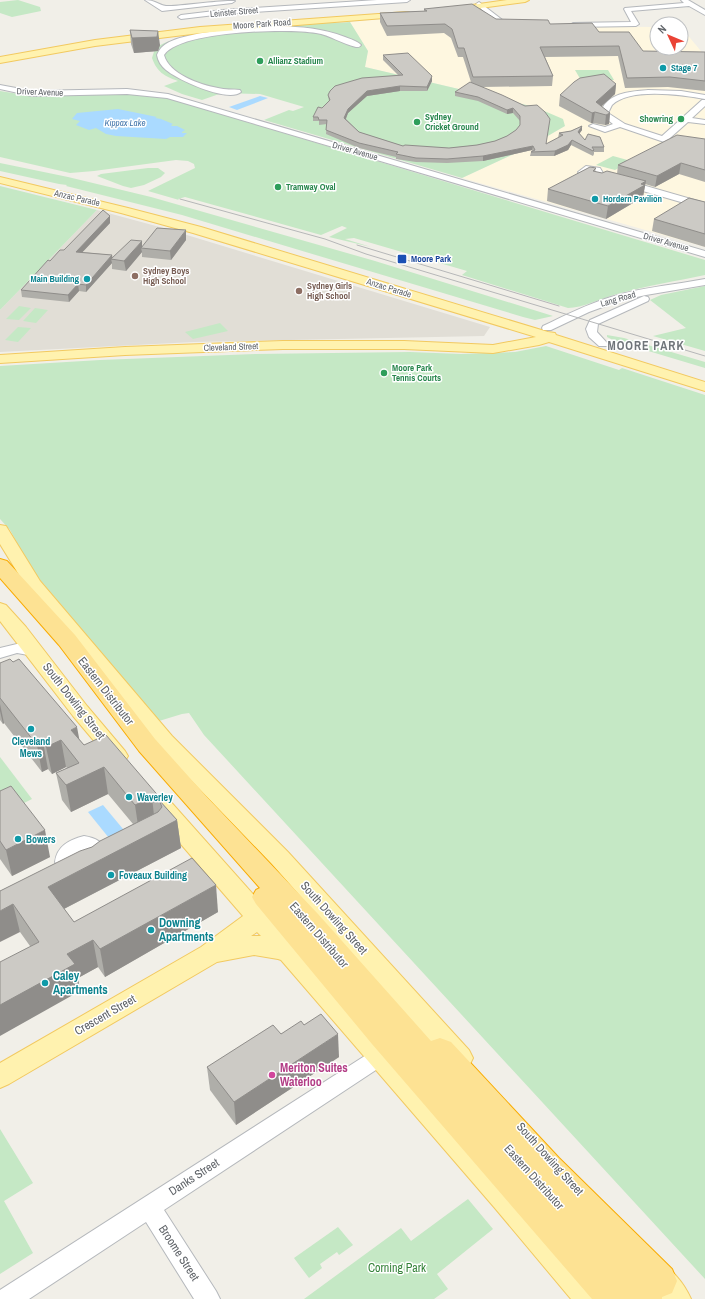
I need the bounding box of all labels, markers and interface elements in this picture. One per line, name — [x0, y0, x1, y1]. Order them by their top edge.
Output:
street label: Leinster Street — [209, 4, 259, 20]
street label: Moore Park Road — [233, 16, 291, 32]
north arrow — [649, 16, 689, 56]
text: N — [655, 22, 669, 36]
place label: Allianz Stadium — [268, 55, 323, 67]
marker: Allianz Stadium — [255, 56, 265, 66]
place label: Stage 7 — [671, 62, 697, 74]
marker: Stage 7 — [658, 63, 668, 73]
street label: Driver Avenue — [16, 85, 64, 99]
place label: Sydney Cricket Ground — [425, 111, 479, 133]
place label: Showring — [639, 113, 673, 125]
marker: Showring — [676, 114, 686, 124]
water label: Kippax Lake — [104, 117, 146, 129]
marker: Sydney Cricket Ground — [412, 117, 422, 127]
street label: Driver Avenue — [331, 139, 379, 163]
place label: Tramway Oval — [286, 181, 336, 193]
marker: Tramway Oval — [273, 182, 283, 192]
street label: Anzac Parade — [52, 187, 101, 209]
place label: Hordern Pavilion — [603, 193, 663, 205]
marker: Hordern Pavilion — [590, 194, 600, 204]
street label: Driver Avenue — [642, 230, 690, 254]
marker: Moore Park — [396, 253, 408, 265]
place label: Moore Park — [411, 253, 452, 265]
place label: Sydney Boys High School — [143, 265, 189, 287]
marker: Sydney Boys High School — [130, 271, 140, 281]
place label: Main Building — [31, 273, 79, 285]
marker: Main Building — [82, 274, 92, 284]
street label: Anzac Parade — [364, 275, 413, 301]
place label: Sydney Girls High School — [307, 280, 352, 302]
marker: Sydney Girls High School — [294, 286, 304, 296]
street label: Lang Road — [599, 288, 637, 310]
district label: MOORE PARK — [607, 338, 685, 354]
street label: Cleveland Street — [204, 340, 258, 354]
place label: Moore Park Tennis Courts — [392, 362, 441, 384]
marker: Moore Park Tennis Courts — [379, 368, 389, 378]
street label: Eastern Distributor — [74, 654, 138, 729]
street label: South Dowling Street — [39, 659, 109, 743]
marker: Cleveland Mews — [26, 724, 36, 734]
place label: Cleveland Mews — [12, 735, 50, 760]
place label: Waverley — [137, 791, 173, 804]
marker: Waverley — [124, 792, 134, 802]
place label: Bowers — [26, 833, 56, 846]
marker: Bowers — [13, 834, 23, 844]
place label: Foveaux Building — [119, 869, 187, 882]
marker: Foveaux Building — [106, 870, 116, 880]
street label: South Dowling Street — [297, 878, 371, 958]
street label: Eastern Distributor — [286, 899, 353, 972]
place label: Downing Apartments — [159, 915, 214, 945]
marker: Downing Apartments — [146, 925, 156, 935]
place label: Caley Apartments — [53, 968, 108, 998]
marker: Caley Apartments — [40, 978, 50, 988]
street label: Crescent Street — [71, 991, 139, 1039]
place label: Meriton Suites Waterloo — [280, 1060, 348, 1090]
marker: Meriton Suites Waterloo — [267, 1070, 277, 1080]
street label: South Dowling Street — [513, 1119, 587, 1199]
street label: Eastern Distributor — [500, 1141, 568, 1214]
street label: Danks Street — [166, 1155, 222, 1199]
street label: Broome Street — [155, 1222, 203, 1284]
park label: Corning Park — [368, 1260, 426, 1276]

